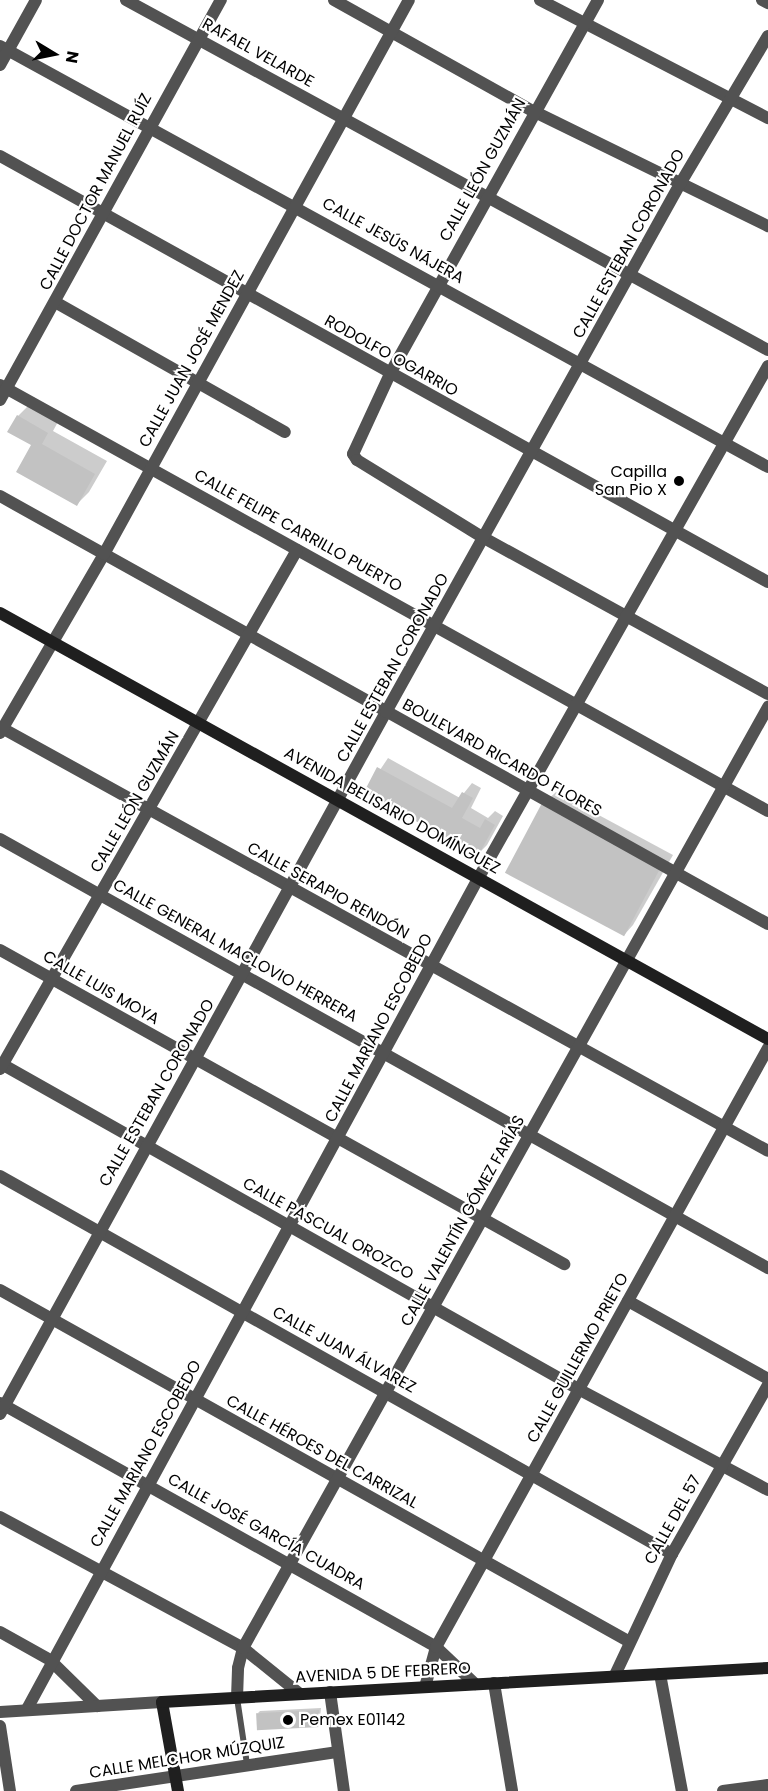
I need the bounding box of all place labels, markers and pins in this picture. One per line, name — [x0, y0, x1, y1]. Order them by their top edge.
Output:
place label: Capilla San Pio X — [595, 462, 667, 500]
marker: Capilla San Pio X — [672, 474, 686, 488]
place label: Pemex E01142 — [300, 1710, 405, 1730]
marker: Pemex E01142 — [281, 1713, 295, 1727]

